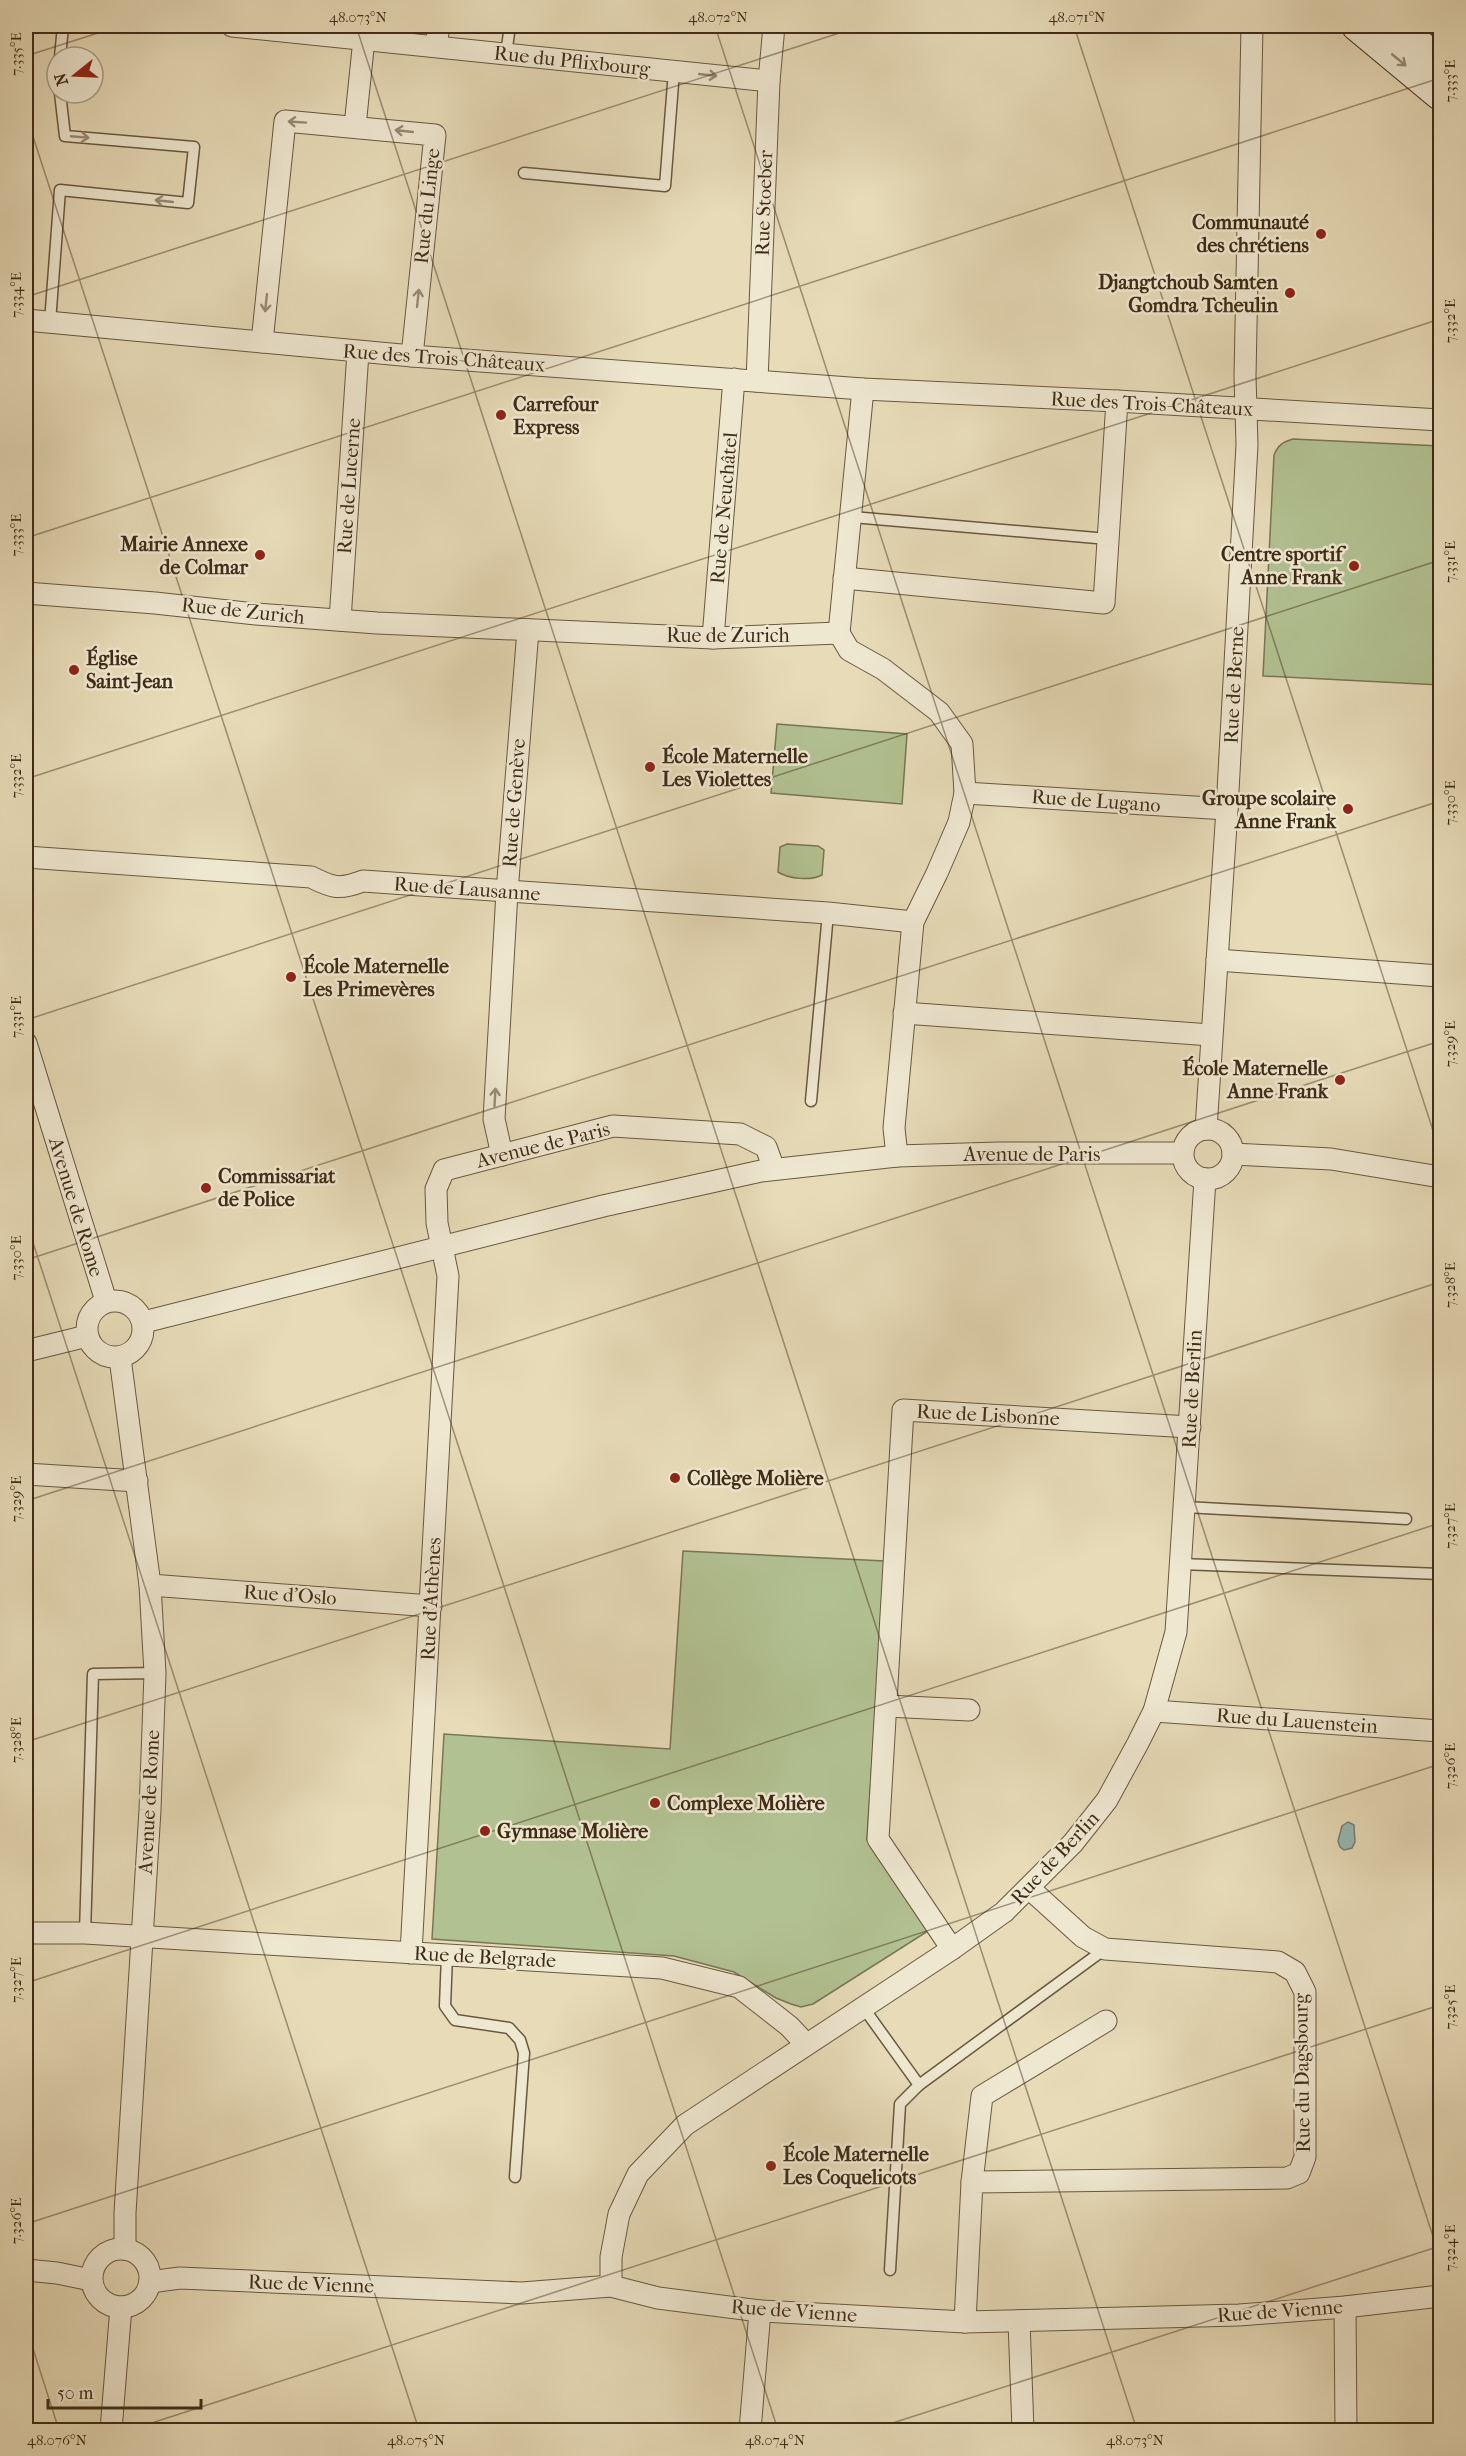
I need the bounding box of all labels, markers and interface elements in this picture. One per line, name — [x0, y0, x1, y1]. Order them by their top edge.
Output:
text: 48.073°N — [329, 8, 388, 26]
text: 48.072°N — [688, 8, 748, 26]
text: 48.071°N — [1048, 8, 1106, 26]
text: 7.335°E — [7, 32, 25, 76]
street label: Rue du Pflixbourg — [493, 41, 651, 81]
north arrow — [45, 45, 105, 105]
one-way arrow — [1391, 54, 1407, 67]
text: 7.333°E — [1441, 60, 1459, 102]
text: N — [50, 70, 72, 88]
one-way arrow — [698, 70, 717, 81]
one-way arrow — [288, 116, 308, 127]
one-way arrow — [395, 126, 415, 137]
one-way arrow — [70, 132, 90, 143]
street label: Rue du Linge — [409, 147, 445, 265]
street label: Rue Stoeber — [751, 149, 777, 256]
one-way arrow — [154, 195, 174, 206]
place label: Communauté des chrétiens — [1192, 211, 1310, 257]
marker: Communauté des chrétiens — [1314, 227, 1328, 241]
place label: Djangtchoub Samten Gomdra Tcheulin — [1098, 271, 1278, 317]
text: 7.334°E — [7, 272, 25, 318]
marker: Djangtchoub Samten Gomdra Tcheulin — [1283, 286, 1297, 300]
one-way arrow — [413, 289, 424, 308]
one-way arrow — [260, 293, 271, 312]
text: 7.332°E — [1441, 299, 1459, 343]
street label: Rue des Trois-Châteaux — [342, 339, 547, 377]
street label: Rue des Trois-Châteaux — [1050, 387, 1254, 421]
place label: Carrefour Express — [513, 393, 599, 439]
marker: Carrefour Express — [494, 408, 508, 422]
street label: Rue de Lucerne — [333, 417, 365, 555]
street label: Rue de Neuchâtel — [706, 431, 742, 585]
text: 7.333°E — [7, 514, 25, 556]
place label: Mairie Annexe de Colmar — [119, 533, 248, 579]
text: 7.331°E — [1441, 541, 1459, 583]
place label: Centre sportif Anne Frank — [1221, 543, 1346, 589]
marker: Mairie Annexe de Colmar — [253, 548, 267, 562]
marker: Centre sportif Anne Frank — [1347, 559, 1361, 573]
street label: Rue de Zurich — [180, 593, 306, 629]
street label: Rue de Zurich — [666, 624, 791, 647]
street label: Rue de Berne — [1219, 626, 1249, 744]
place label: Église Saint-Jean — [86, 645, 174, 693]
marker: Église Saint-Jean — [67, 663, 81, 677]
street label: Rue de Genève — [498, 738, 530, 868]
place label: École Maternelle Les Violettes — [662, 743, 808, 791]
text: 7.332°E — [7, 754, 25, 798]
marker: École Maternelle Les Violettes — [643, 760, 657, 774]
text: 7.330°E — [1441, 780, 1459, 826]
street label: Rue de Lugano — [1031, 785, 1161, 817]
place label: Groupe scolaire Anne Frank — [1202, 787, 1337, 833]
marker: Groupe scolaire Anne Frank — [1341, 802, 1355, 816]
street label: Rue de Lausanne — [393, 872, 541, 906]
place label: École Maternelle Les Primevères — [303, 953, 449, 1001]
marker: École Maternelle Les Primevères — [284, 970, 298, 984]
text: 7.331°E — [7, 996, 25, 1038]
text: 7.329°E — [1441, 1021, 1459, 1067]
place label: École Maternelle Anne Frank — [1182, 1055, 1329, 1103]
marker: École Maternelle Anne Frank — [1333, 1073, 1347, 1087]
one-way arrow — [490, 1088, 501, 1108]
street label: Avenue de Paris — [473, 1117, 612, 1173]
street label: Avenue de Rome — [44, 1134, 108, 1280]
street label: Avenue de Paris — [963, 1143, 1100, 1166]
place label: Commissariat de Police — [218, 1165, 336, 1211]
marker: Commissariat de Police — [199, 1181, 213, 1195]
text: 7.330°E — [7, 1235, 25, 1281]
text: 7.328°E — [1441, 1262, 1459, 1308]
street label: Rue de Berlin — [1177, 1329, 1207, 1449]
street label: Rue de Lisbonne — [916, 1400, 1060, 1430]
place label: Collège Molière — [687, 1467, 824, 1490]
marker: Collège Molière — [668, 1471, 682, 1485]
text: 7.329°E — [7, 1476, 25, 1522]
text: 7.327°E — [1441, 1503, 1459, 1549]
street label: Rue d'Athènes — [416, 1537, 446, 1661]
street label: Rue d'Oslo — [243, 1580, 337, 1610]
street label: Rue du Lauenstein — [1215, 1704, 1379, 1738]
text: 7.328°E — [7, 1717, 25, 1763]
street label: Avenue de Rome — [134, 1729, 164, 1876]
text: 7.326°E — [1441, 1743, 1459, 1789]
place label: Complexe Molière — [667, 1792, 825, 1815]
marker: Complexe Molière — [648, 1796, 662, 1810]
street label: Rue de Berlin — [1006, 1806, 1104, 1909]
place label: Gymnase Molière — [497, 1820, 648, 1843]
marker: Gymnase Molière — [478, 1824, 492, 1838]
street label: Rue de Belgrade — [413, 1942, 557, 1972]
text: 7.327°E — [7, 1957, 25, 2003]
text: 7.325°E — [1441, 1985, 1459, 2029]
street label: Rue du Dagsbourg — [1289, 1993, 1315, 2153]
place label: École Maternelle Les Coquelicots — [783, 2141, 929, 2189]
marker: École Maternelle Les Coquelicots — [764, 2159, 778, 2173]
text: 7.326°E — [7, 2198, 25, 2244]
text: 7.324°E — [1441, 2224, 1459, 2272]
street label: Rue de Vienne — [247, 2270, 375, 2298]
street label: Rue de Vienne — [730, 2295, 858, 2327]
street label: Rue de Vienne — [1216, 2295, 1344, 2327]
scale bar — [48, 2372, 201, 2410]
text: 50 m — [57, 2383, 94, 2404]
text: 48.076°N — [27, 2431, 88, 2449]
text: 48.075°N — [387, 2431, 446, 2449]
text: 48.074°N — [745, 2431, 806, 2449]
text: 48.073°N — [1106, 2431, 1165, 2449]

